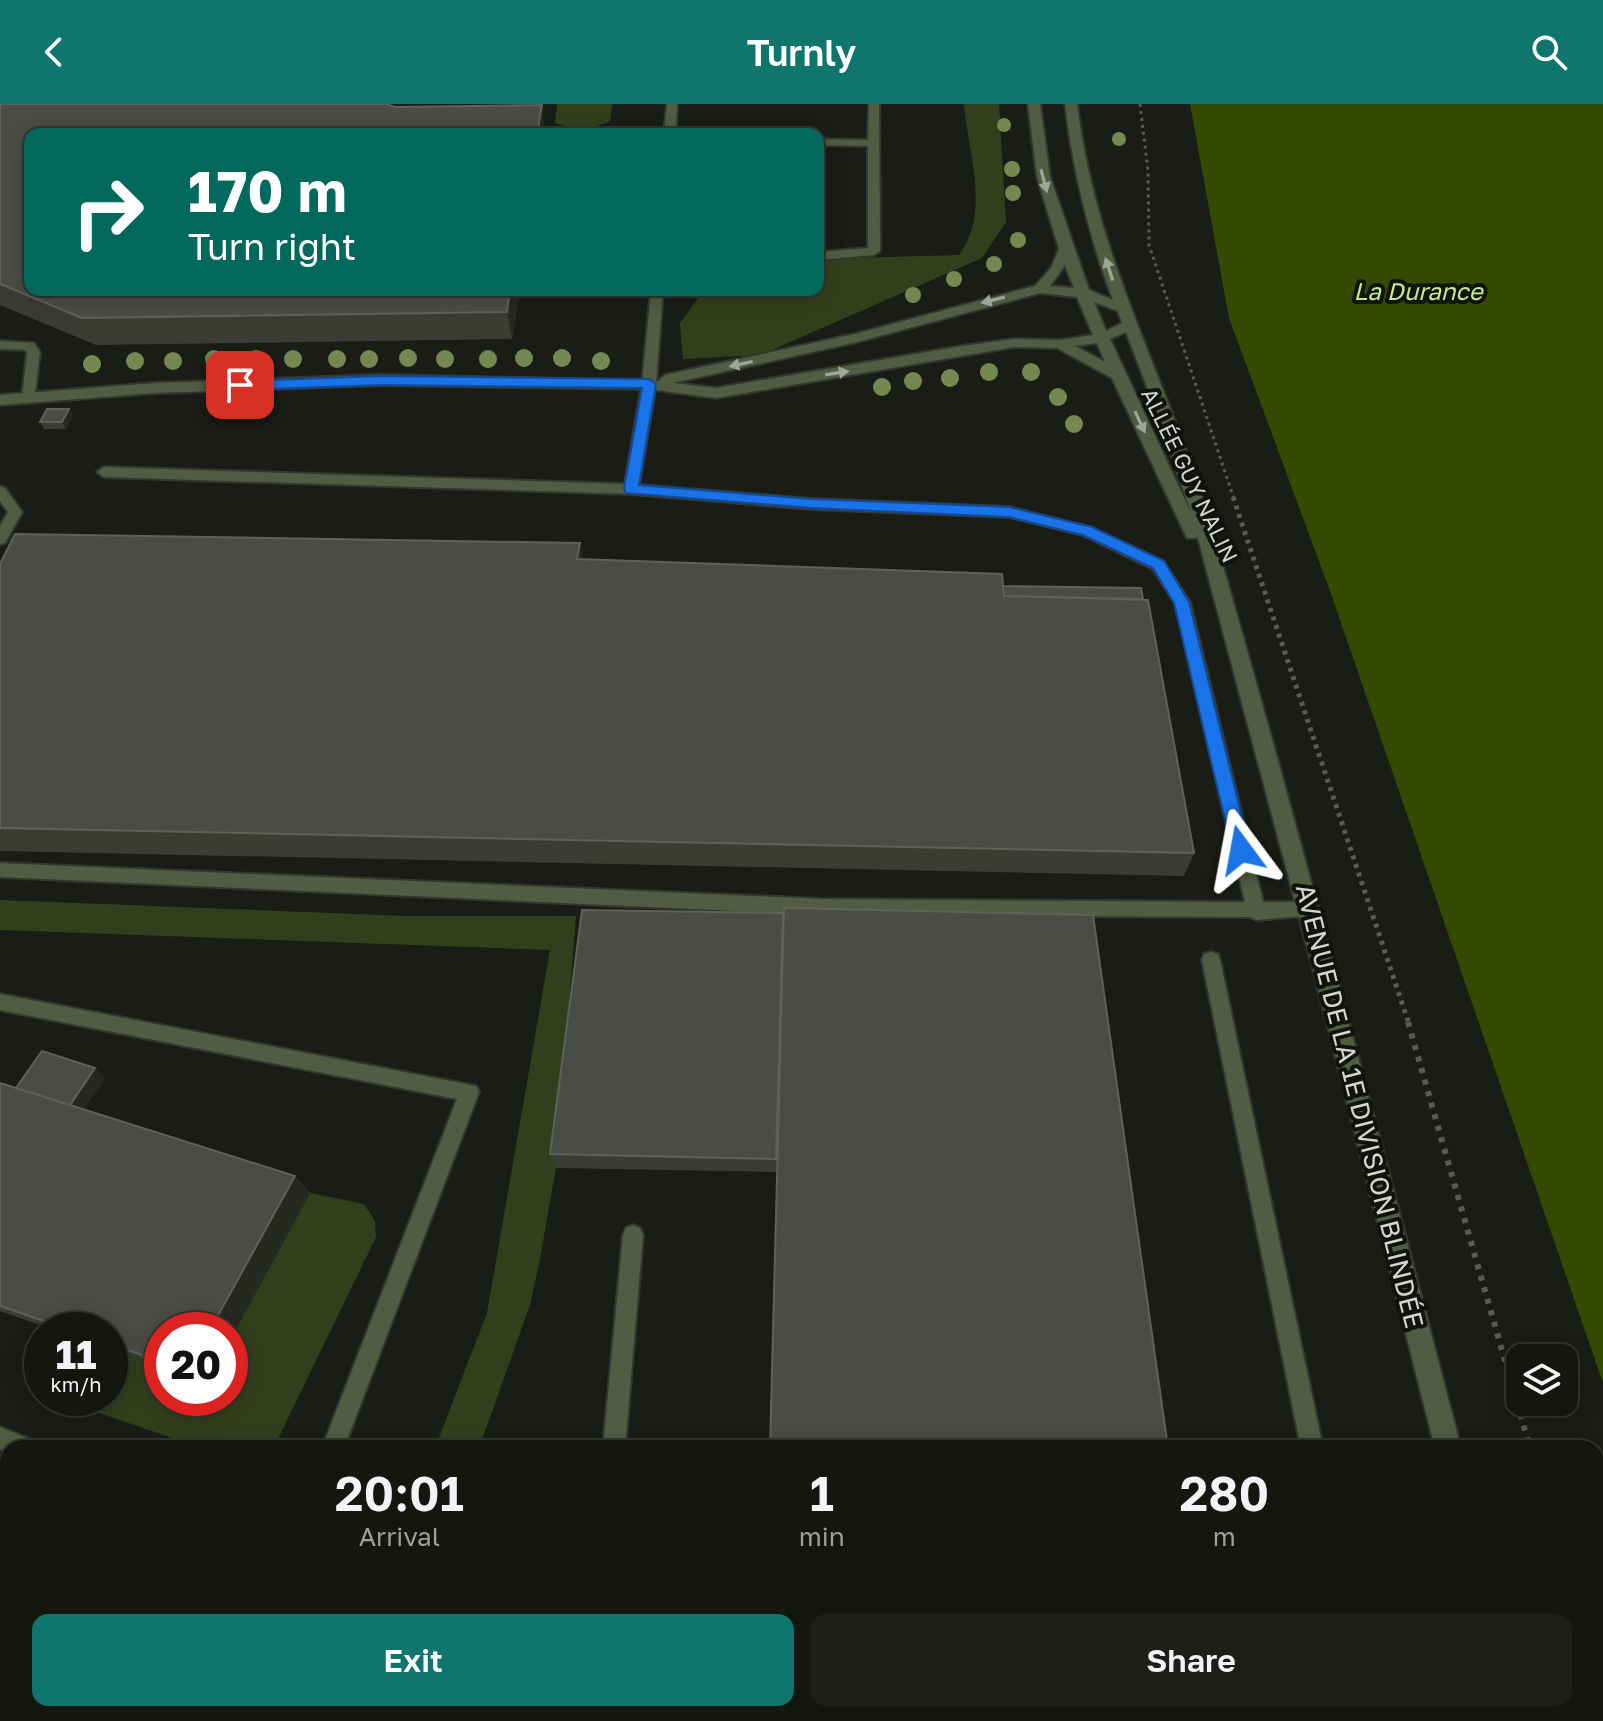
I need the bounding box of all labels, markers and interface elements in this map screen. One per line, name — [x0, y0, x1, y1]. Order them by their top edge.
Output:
icon: back — [32, 30, 76, 74]
icon: search — [1527, 30, 1571, 74]
text: Turnly — [747, 31, 856, 74]
text: 170 m — [188, 157, 347, 224]
icon: right — [56, 160, 160, 264]
one-way arrow — [1038, 170, 1051, 194]
text: Turn right — [188, 225, 356, 268]
one-way arrow — [1103, 257, 1115, 281]
water label: La Durance — [1353, 276, 1485, 305]
one-way arrow — [980, 295, 1005, 307]
pin — [206, 351, 274, 419]
one-way arrow — [728, 358, 753, 371]
icon: arrive — [218, 363, 262, 407]
one-way arrow — [825, 366, 850, 378]
street label: ALLÉE GUY NALIN — [1136, 383, 1244, 567]
one-way arrow — [1133, 410, 1147, 434]
position arrow — [1199, 808, 1283, 892]
street label: AVENUE DE LA 1E DIVISION BLINDÉE — [1290, 881, 1430, 1331]
speed limit sign: 20 — [144, 1312, 248, 1416]
text: 11 — [55, 1330, 97, 1378]
map controls — [1506, 1344, 1578, 1416]
button: layers — [1506, 1344, 1578, 1416]
text: km/h — [51, 1372, 101, 1396]
text: 20:01 — [335, 1464, 464, 1522]
text: 1 — [810, 1464, 834, 1522]
text: 280 — [1180, 1464, 1269, 1522]
text: Arrival — [359, 1521, 440, 1552]
text: min — [799, 1521, 845, 1552]
text: m — [1213, 1521, 1236, 1552]
button: Exit — [32, 1614, 794, 1706]
button: Share — [810, 1614, 1572, 1706]

